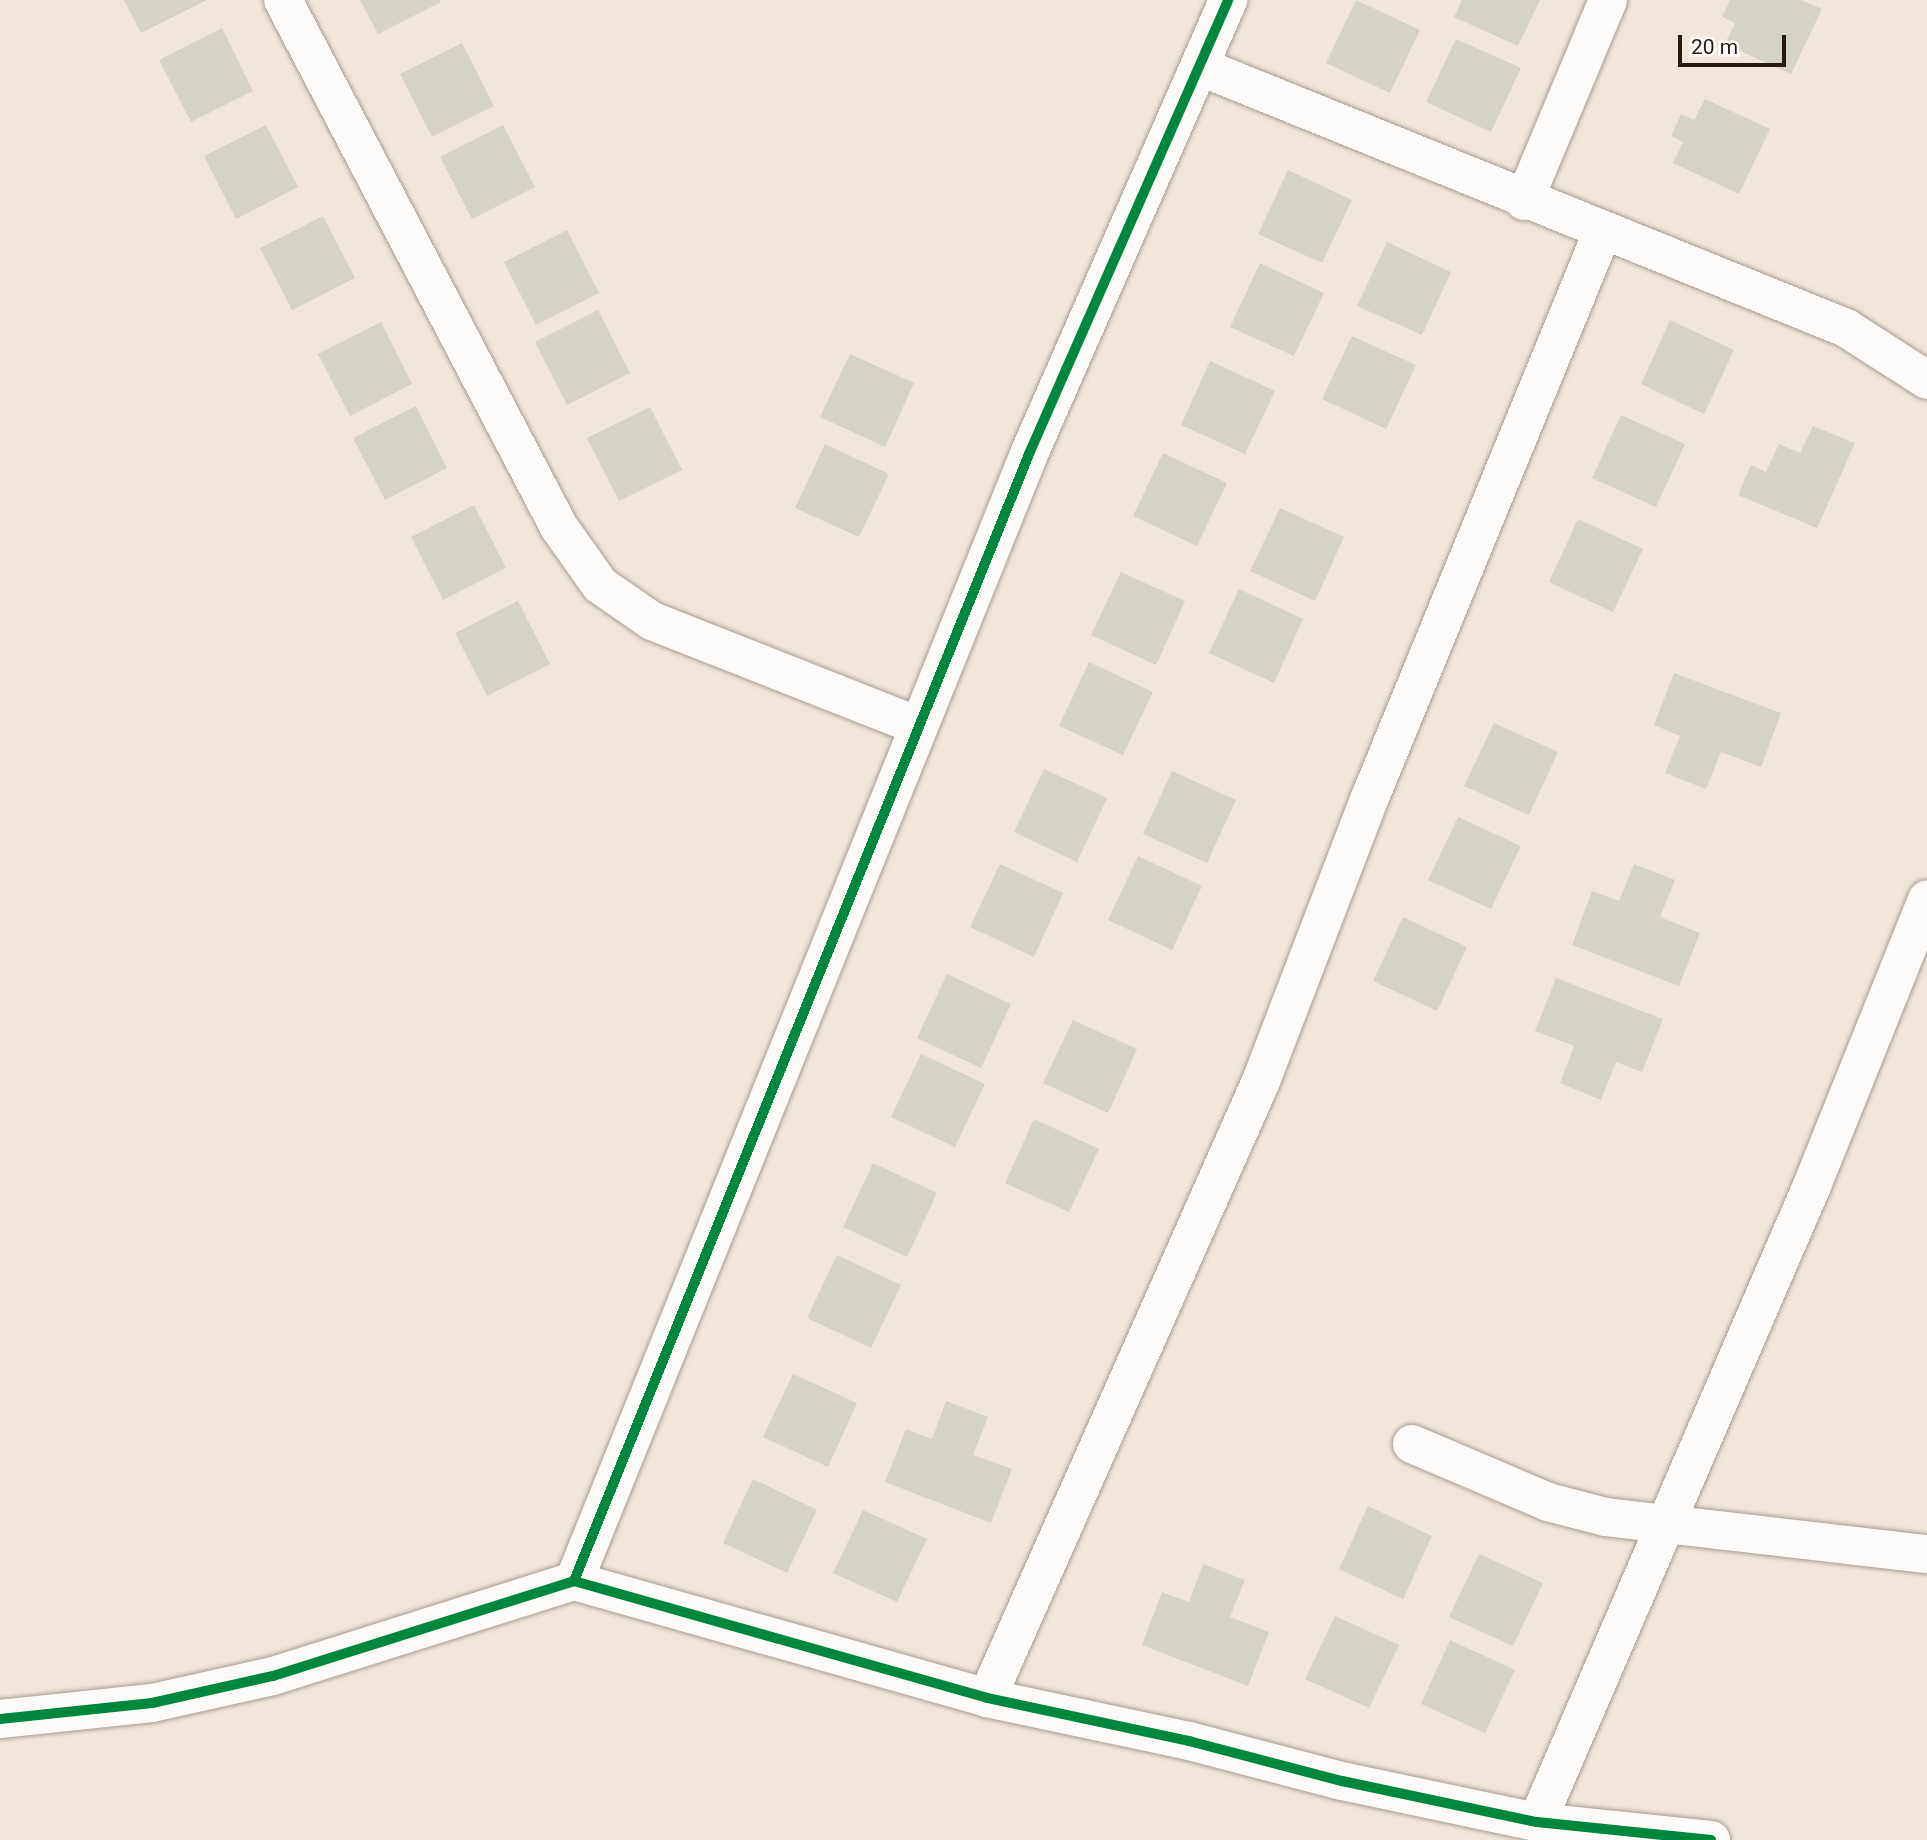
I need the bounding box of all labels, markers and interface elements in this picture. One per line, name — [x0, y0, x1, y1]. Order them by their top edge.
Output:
scale bar — [1682, 21, 1790, 65]
text: 20 m — [1691, 35, 1738, 59]

